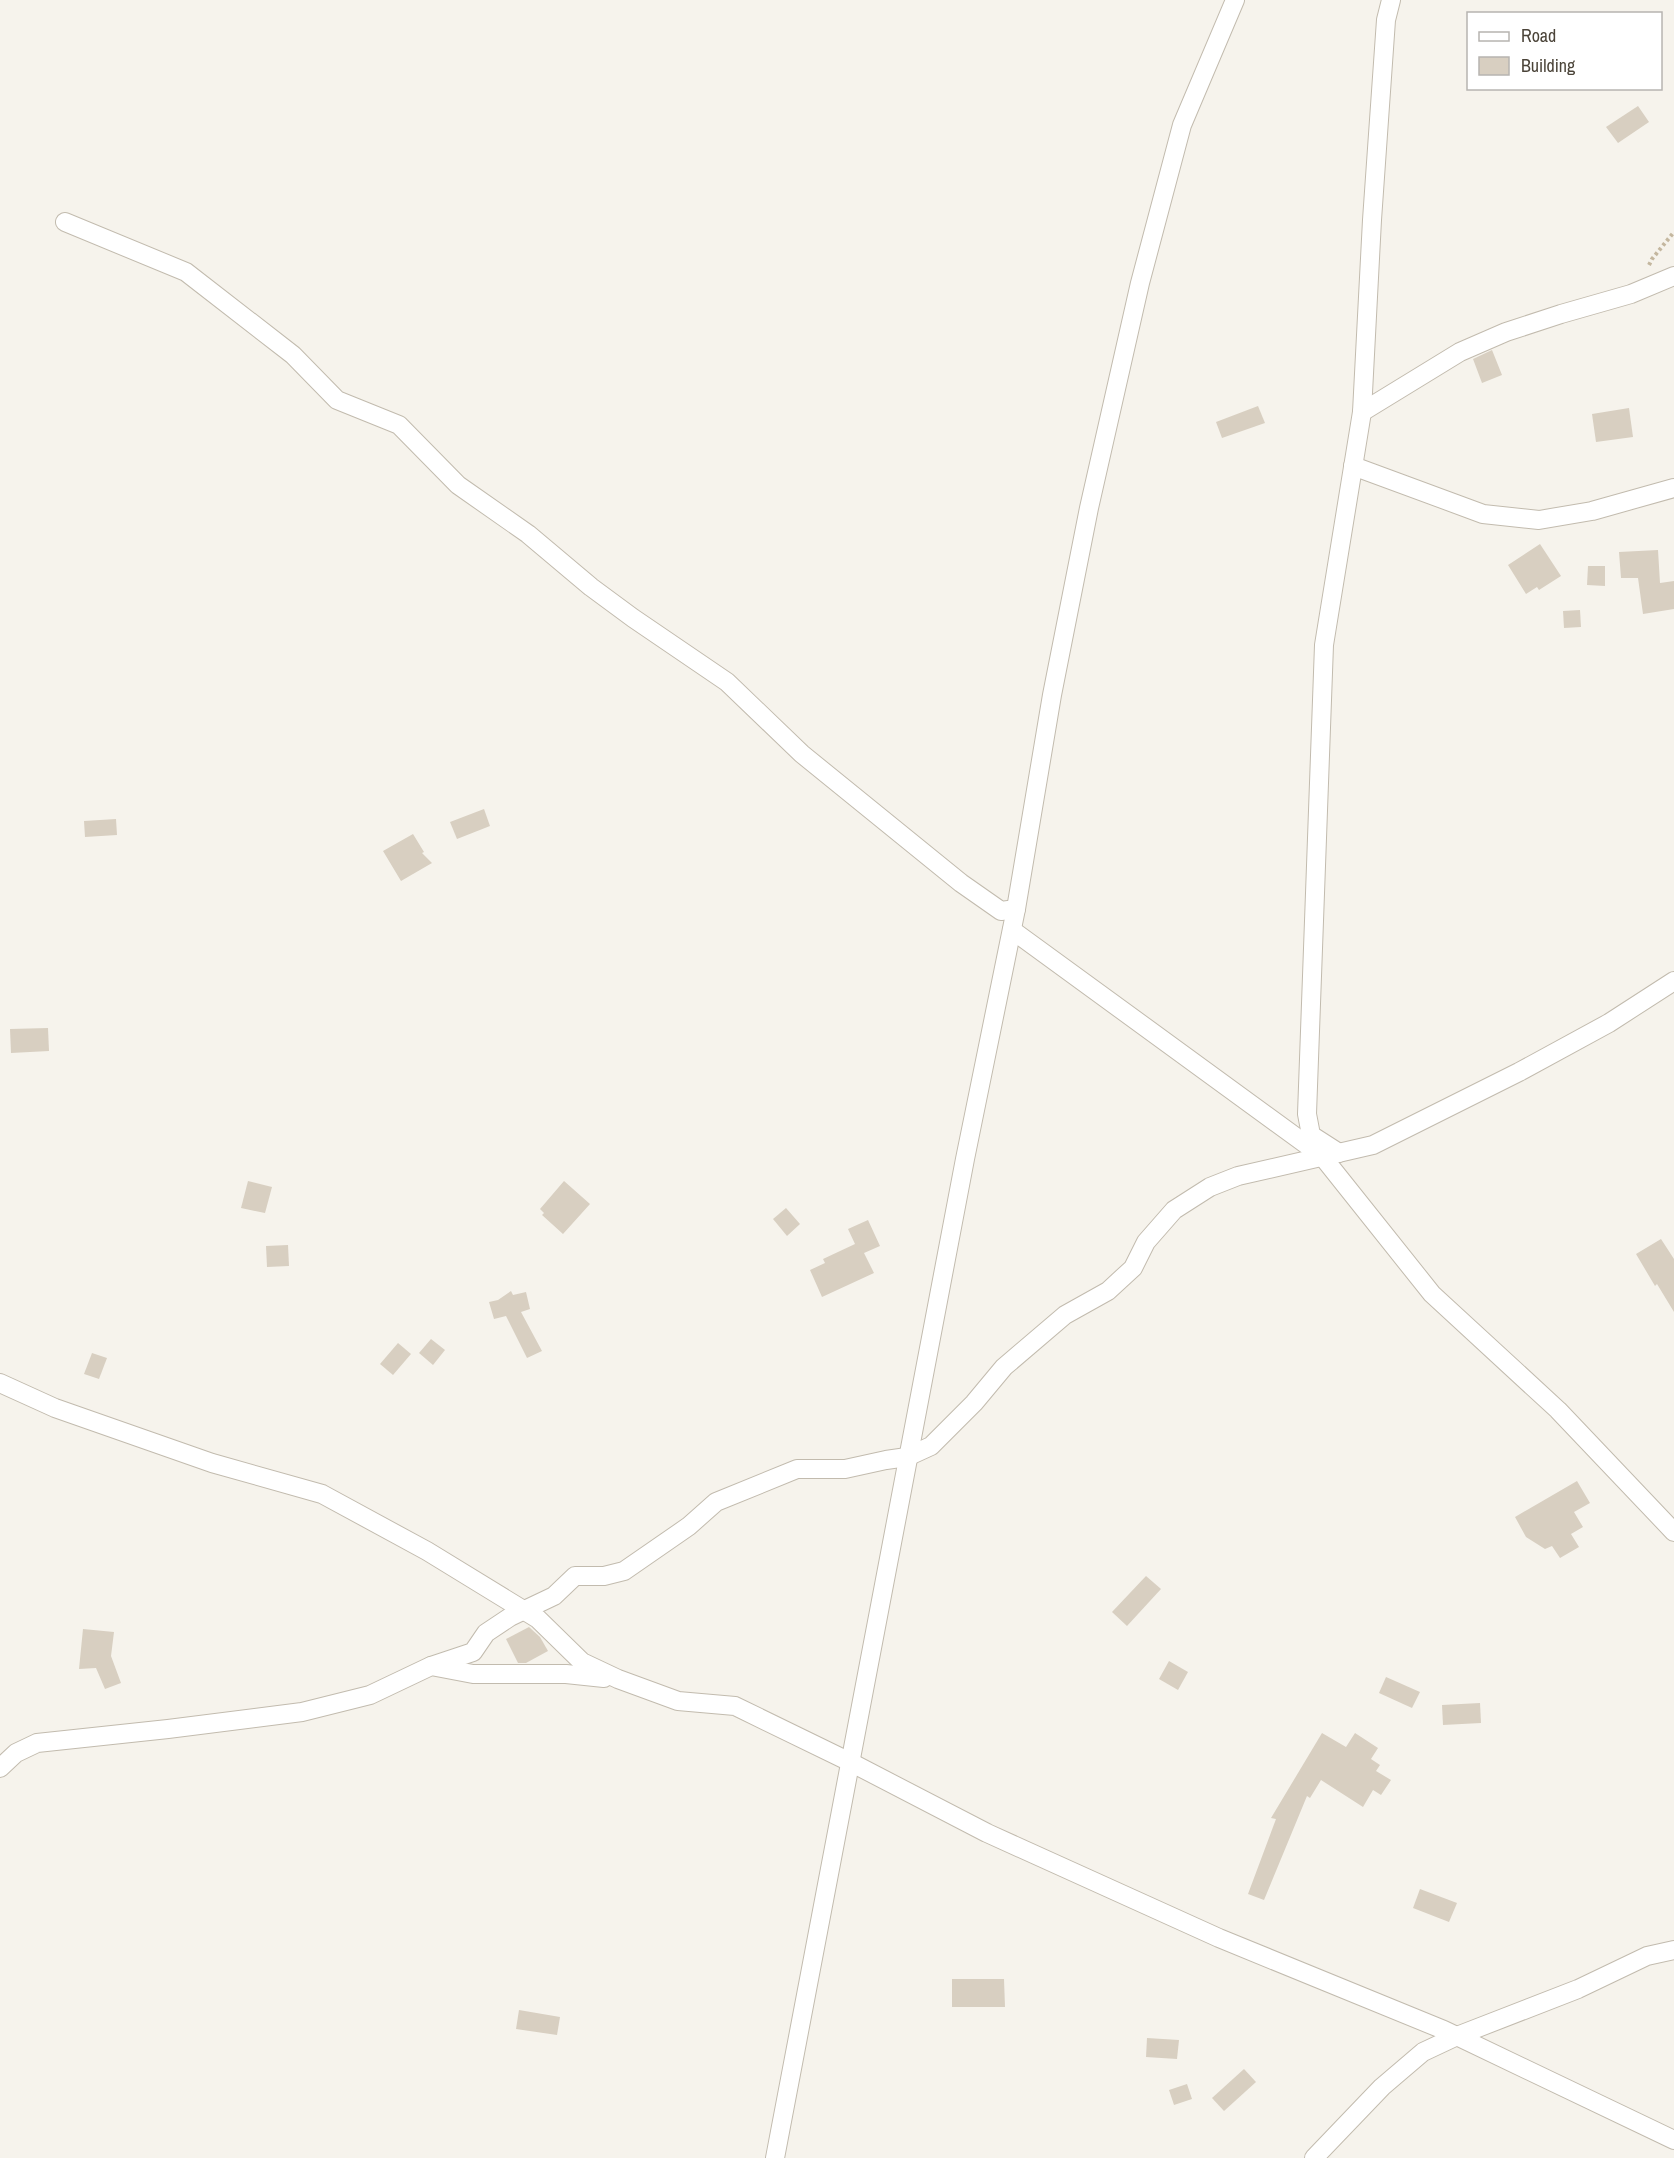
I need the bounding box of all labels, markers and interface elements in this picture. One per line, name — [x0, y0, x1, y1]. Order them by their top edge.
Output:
legend — [1467, 12, 1662, 90]
text: Road — [1521, 23, 1556, 48]
text: Building — [1521, 53, 1576, 78]

